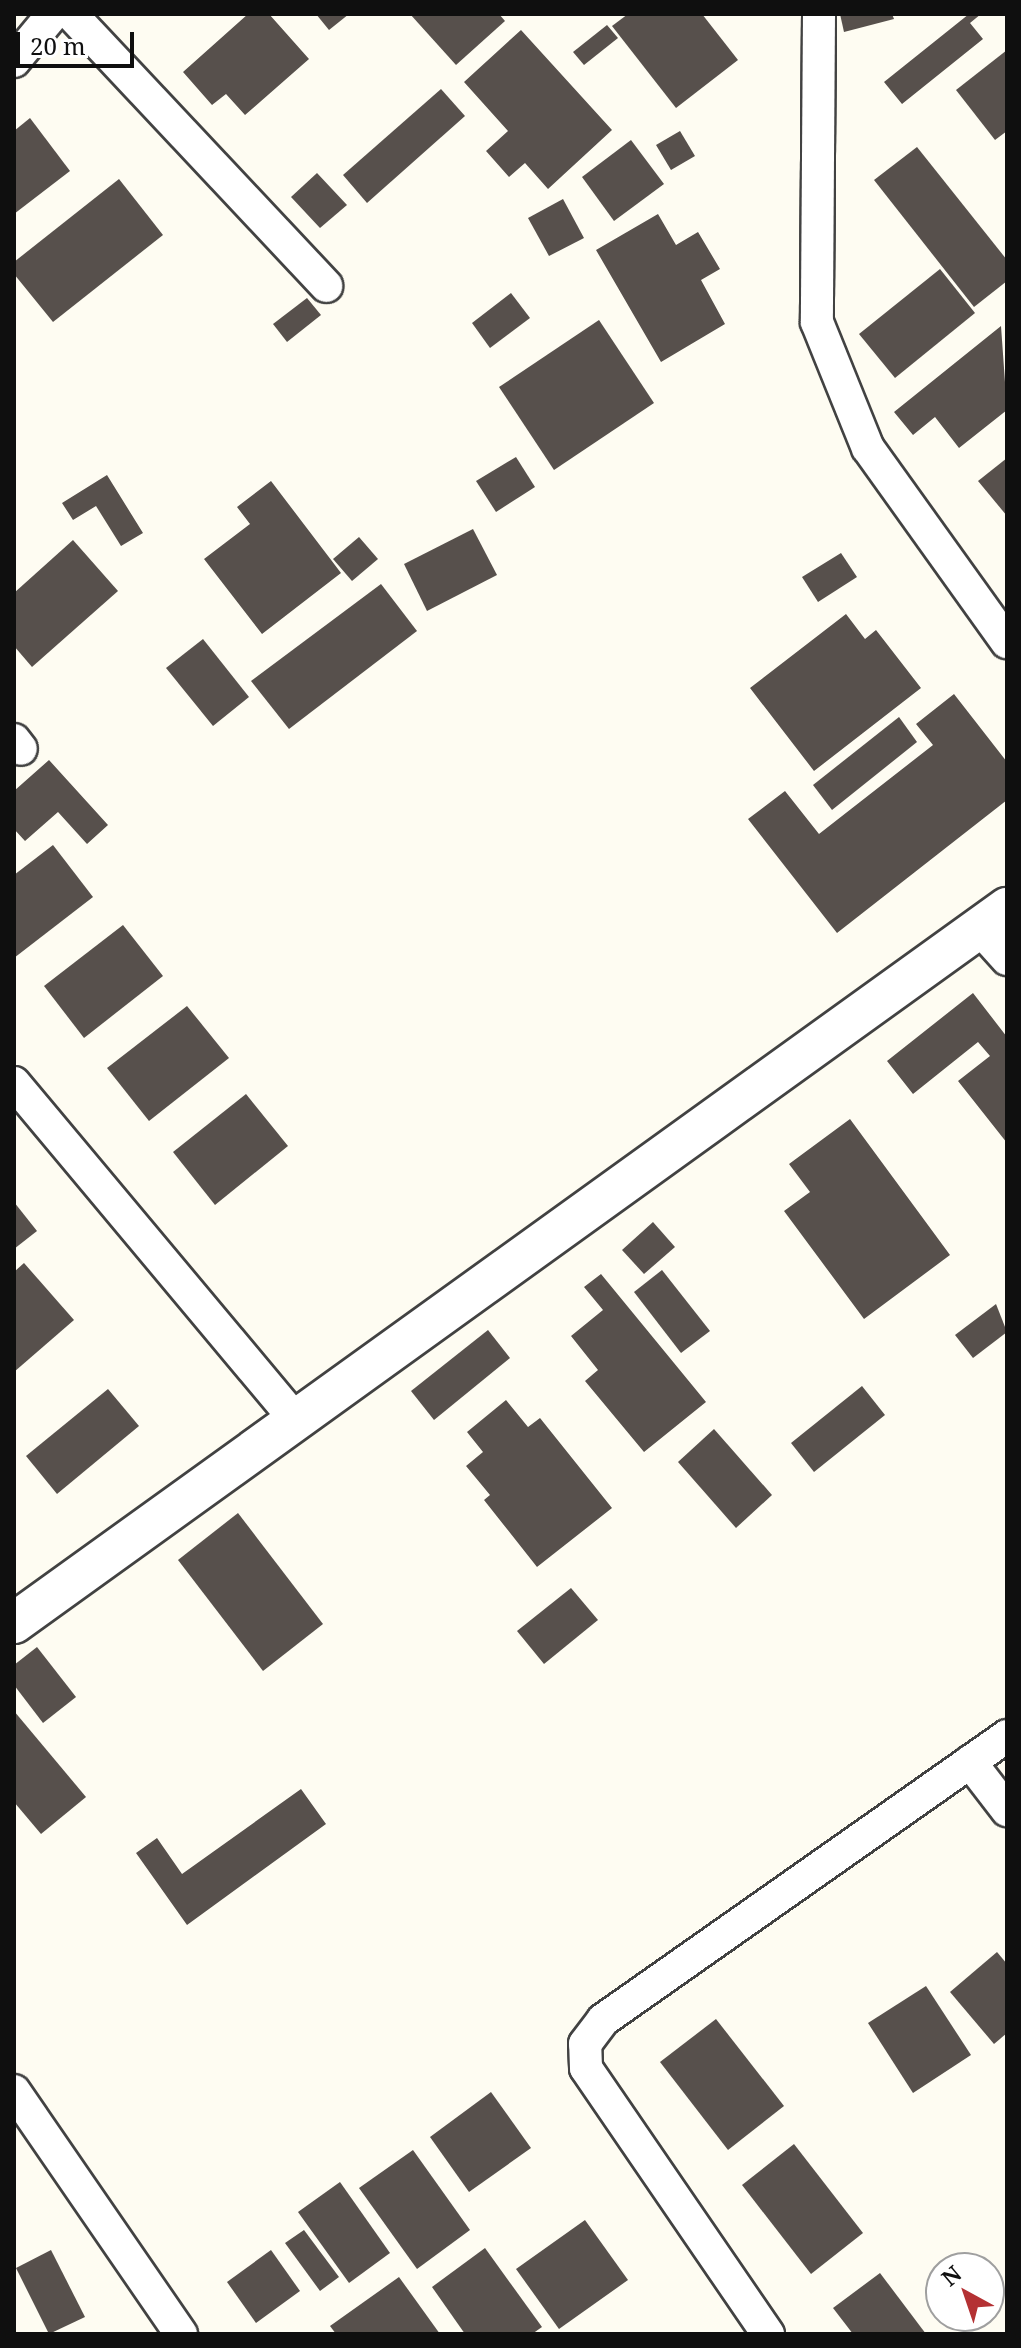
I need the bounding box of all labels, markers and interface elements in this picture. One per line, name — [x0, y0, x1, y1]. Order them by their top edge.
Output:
scale bar — [20, 16, 138, 66]
text: 20 m — [30, 29, 86, 62]
north arrow — [925, 2252, 1005, 2332]
text: N — [935, 2258, 967, 2292]

